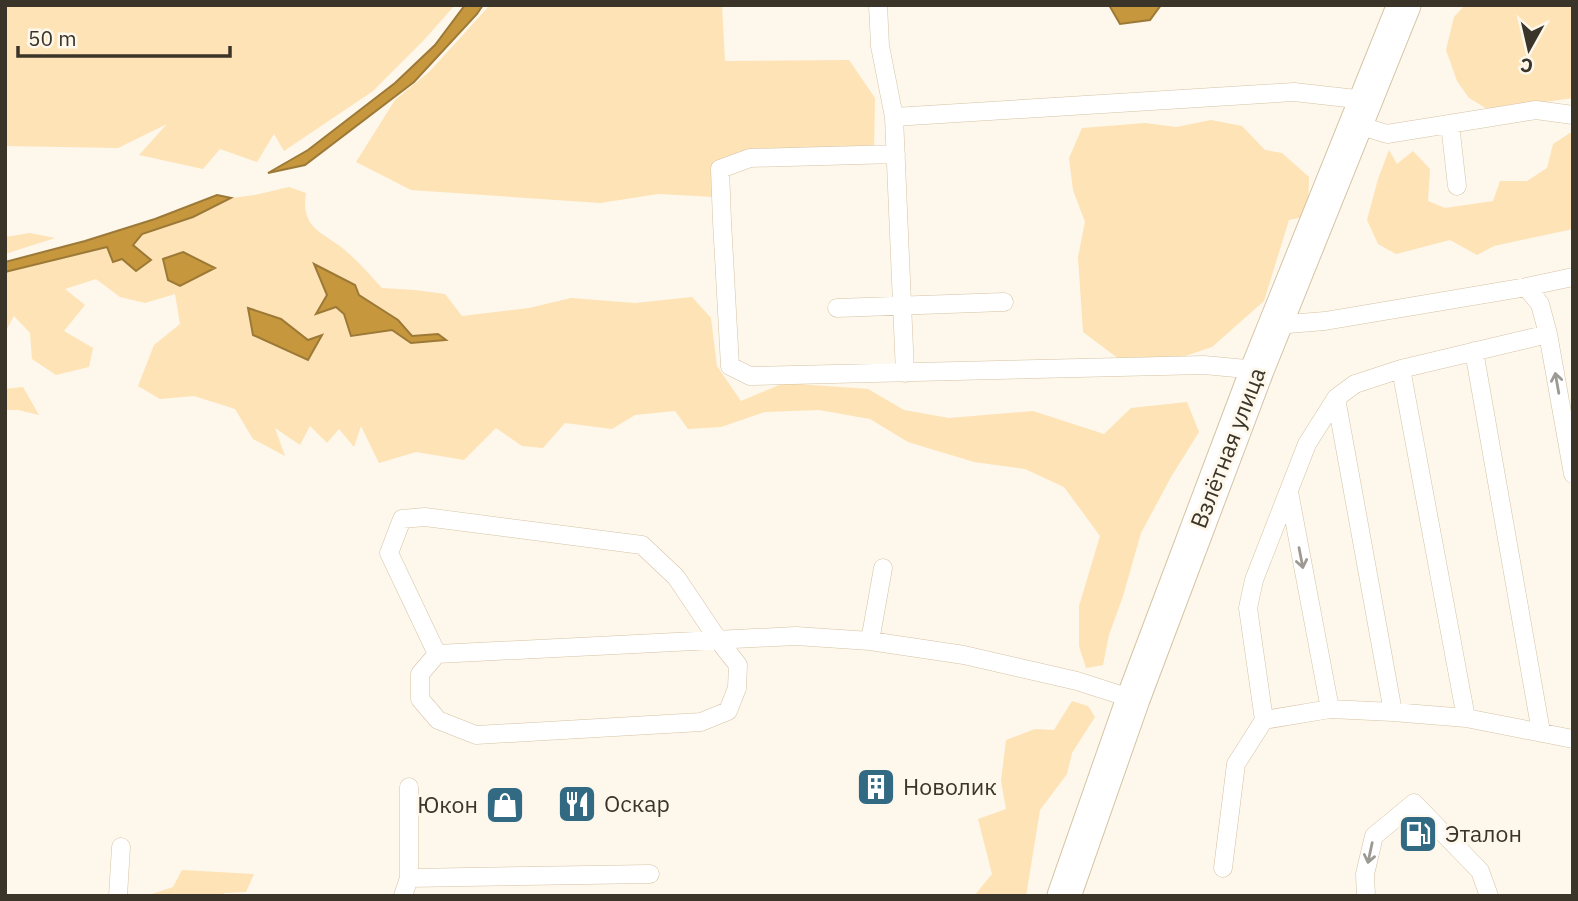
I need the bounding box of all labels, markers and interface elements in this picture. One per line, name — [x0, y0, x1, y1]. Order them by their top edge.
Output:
scale bar — [18, 14, 229, 58]
north arrow — [1494, 14, 1564, 84]
text: 50 m — [28, 24, 77, 52]
text: С — [1519, 53, 1534, 79]
street label: Взлётная улица — [1183, 363, 1271, 532]
one-way arrow — [1549, 372, 1563, 395]
one-way arrow — [1295, 546, 1309, 569]
building icon: Новолик — [855, 766, 897, 808]
place label: Новолик — [903, 771, 997, 801]
restaurant icon: Оскар — [556, 783, 598, 825]
shop icon: Юкон — [484, 784, 526, 826]
place label: Оскар — [604, 788, 670, 818]
place label: Юкон — [417, 789, 478, 819]
fuel station icon: Эталон — [1397, 813, 1439, 855]
place label: Эталон — [1445, 818, 1522, 848]
one-way arrow — [1362, 841, 1376, 864]

